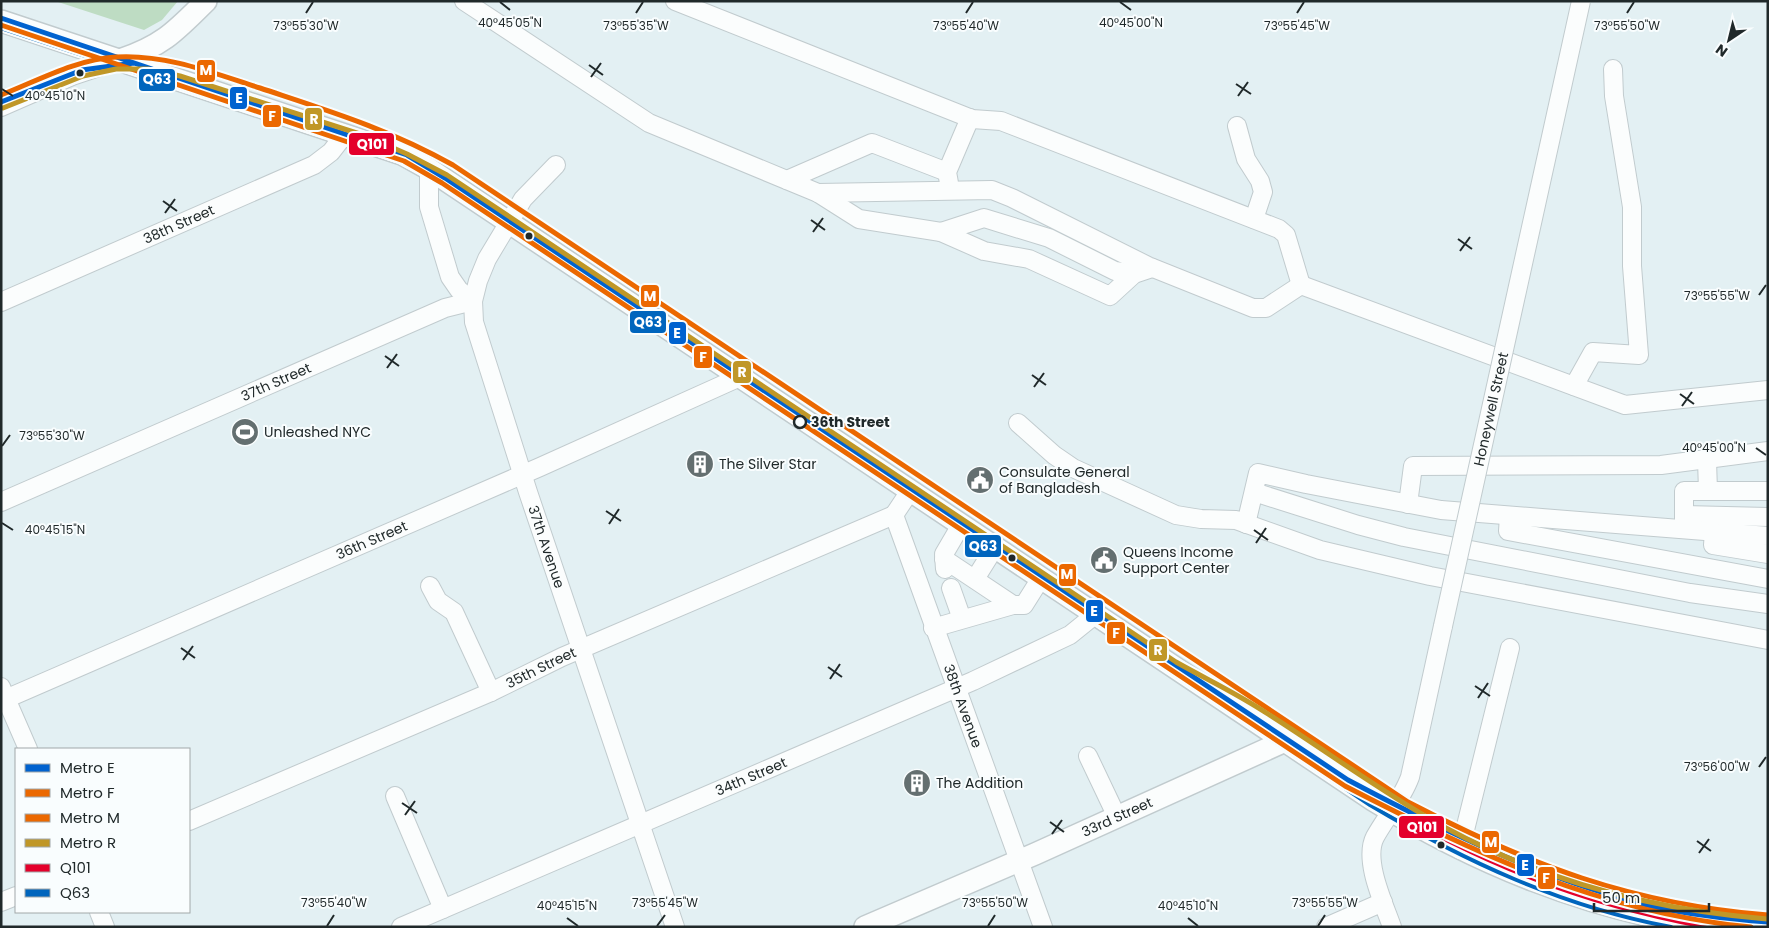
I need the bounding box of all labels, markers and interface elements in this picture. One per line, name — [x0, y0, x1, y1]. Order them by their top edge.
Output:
text: 40°45'05"N — [478, 14, 542, 31]
text: 40°45'00"N — [1099, 14, 1163, 31]
north arrow — [1704, 15, 1754, 65]
text: 73°55'30"W — [273, 17, 339, 34]
text: 73°55'35"W — [603, 17, 669, 34]
text: 73°55'40"W — [933, 17, 999, 34]
text: 73°55'45"W — [1264, 17, 1330, 34]
text: 73°55'50"W — [1594, 17, 1660, 34]
text: N — [1711, 39, 1732, 62]
line badge: M — [196, 59, 216, 83]
text: M — [200, 60, 212, 80]
unlabelled marker — [75, 68, 85, 78]
line badge: Q63 — [138, 68, 176, 92]
text: Q63 — [143, 69, 171, 89]
line badge: E — [229, 86, 248, 110]
text: 40°45'10"N — [25, 87, 85, 104]
text: E — [235, 88, 243, 108]
line badge: F — [262, 104, 282, 128]
text: F — [268, 106, 276, 126]
line badge: R — [304, 107, 323, 131]
text: R — [309, 109, 319, 129]
line badge: Q101 — [348, 132, 395, 156]
text: Q101 — [357, 134, 387, 154]
street label: 38th Street — [140, 200, 218, 249]
unlabelled marker — [524, 231, 534, 241]
line badge: M — [640, 284, 660, 308]
text: M — [644, 286, 656, 306]
text: 73°55'55"W — [1684, 287, 1750, 304]
line badge: Q63 — [629, 310, 667, 334]
text: Q63 — [634, 312, 662, 332]
line badge: E — [668, 321, 687, 345]
text: E — [673, 323, 681, 343]
line badge: F — [693, 345, 713, 369]
text: F — [699, 347, 707, 367]
street label: Honeywell Street — [1469, 350, 1513, 468]
street label: 37th Street — [238, 358, 314, 406]
line badge: R — [732, 360, 752, 384]
text: R — [737, 362, 747, 382]
place label: 36th Street — [811, 412, 890, 432]
marker: 36th Street — [793, 415, 807, 429]
sports icon: Unleashed NYC — [230, 417, 260, 447]
place label: Unleashed NYC — [264, 422, 371, 442]
text: 73°55'30"W — [19, 427, 85, 444]
text: 40°45'00"N — [1682, 439, 1746, 456]
building icon: The Silver Star — [685, 449, 715, 479]
place label: The Silver Star — [719, 454, 817, 474]
place label: Consulate General of Bangladesh — [999, 462, 1130, 498]
public building icon: Consulate General of Bangladesh — [965, 465, 995, 495]
street label: 37th Avenue — [523, 503, 570, 591]
street label: 36th Street — [333, 516, 410, 564]
text: 40°45'15"N — [25, 521, 85, 538]
line badge: Q63 — [964, 534, 1002, 558]
text: Q63 — [969, 536, 997, 556]
place label: Queens Income Support Center — [1123, 542, 1234, 578]
public building icon: Queens Income Support Center — [1089, 545, 1119, 575]
unlabelled marker — [1007, 553, 1017, 563]
line badge: M — [1058, 563, 1077, 587]
text: M — [1061, 564, 1073, 584]
line badge: E — [1085, 599, 1104, 623]
text: E — [1090, 601, 1098, 621]
line badge: F — [1106, 621, 1126, 645]
text: F — [1112, 623, 1120, 643]
line badge: R — [1148, 638, 1168, 662]
text: R — [1153, 640, 1163, 660]
street label: 35th Street — [502, 642, 579, 693]
street label: 38th Avenue — [939, 661, 987, 751]
legend — [15, 748, 190, 913]
street label: 34th Street — [712, 752, 790, 801]
text: Metro E — [60, 757, 115, 778]
text: 73°56'00"W — [1684, 758, 1750, 775]
building icon: The Addition — [902, 768, 932, 798]
place label: The Addition — [936, 773, 1023, 793]
text: Metro F — [60, 782, 115, 803]
street label: 33rd Street — [1078, 792, 1156, 842]
text: Metro M — [60, 807, 120, 828]
line badge: Q101 — [1398, 815, 1445, 839]
text: Q101 — [1407, 817, 1437, 837]
line badge: M — [1481, 830, 1500, 854]
text: Metro R — [60, 832, 116, 853]
text: M — [1485, 832, 1497, 852]
unlabelled marker — [1436, 840, 1446, 850]
line badge: E — [1516, 853, 1535, 877]
text: E — [1521, 855, 1529, 875]
text: Q101 — [60, 857, 91, 878]
line badge: F — [1537, 866, 1556, 890]
text: F — [1542, 868, 1550, 888]
scale bar — [1594, 880, 1709, 912]
text: Q63 — [60, 882, 90, 903]
text: 50 m — [1602, 887, 1640, 908]
text: 73°55'40"W — [301, 894, 367, 911]
text: 73°55'45"W — [632, 894, 698, 911]
text: 73°55'50"W — [962, 894, 1028, 911]
text: 73°55'55"W — [1292, 894, 1358, 911]
text: 40°45'15"N — [537, 897, 597, 914]
text: 40°45'10"N — [1158, 897, 1218, 914]

